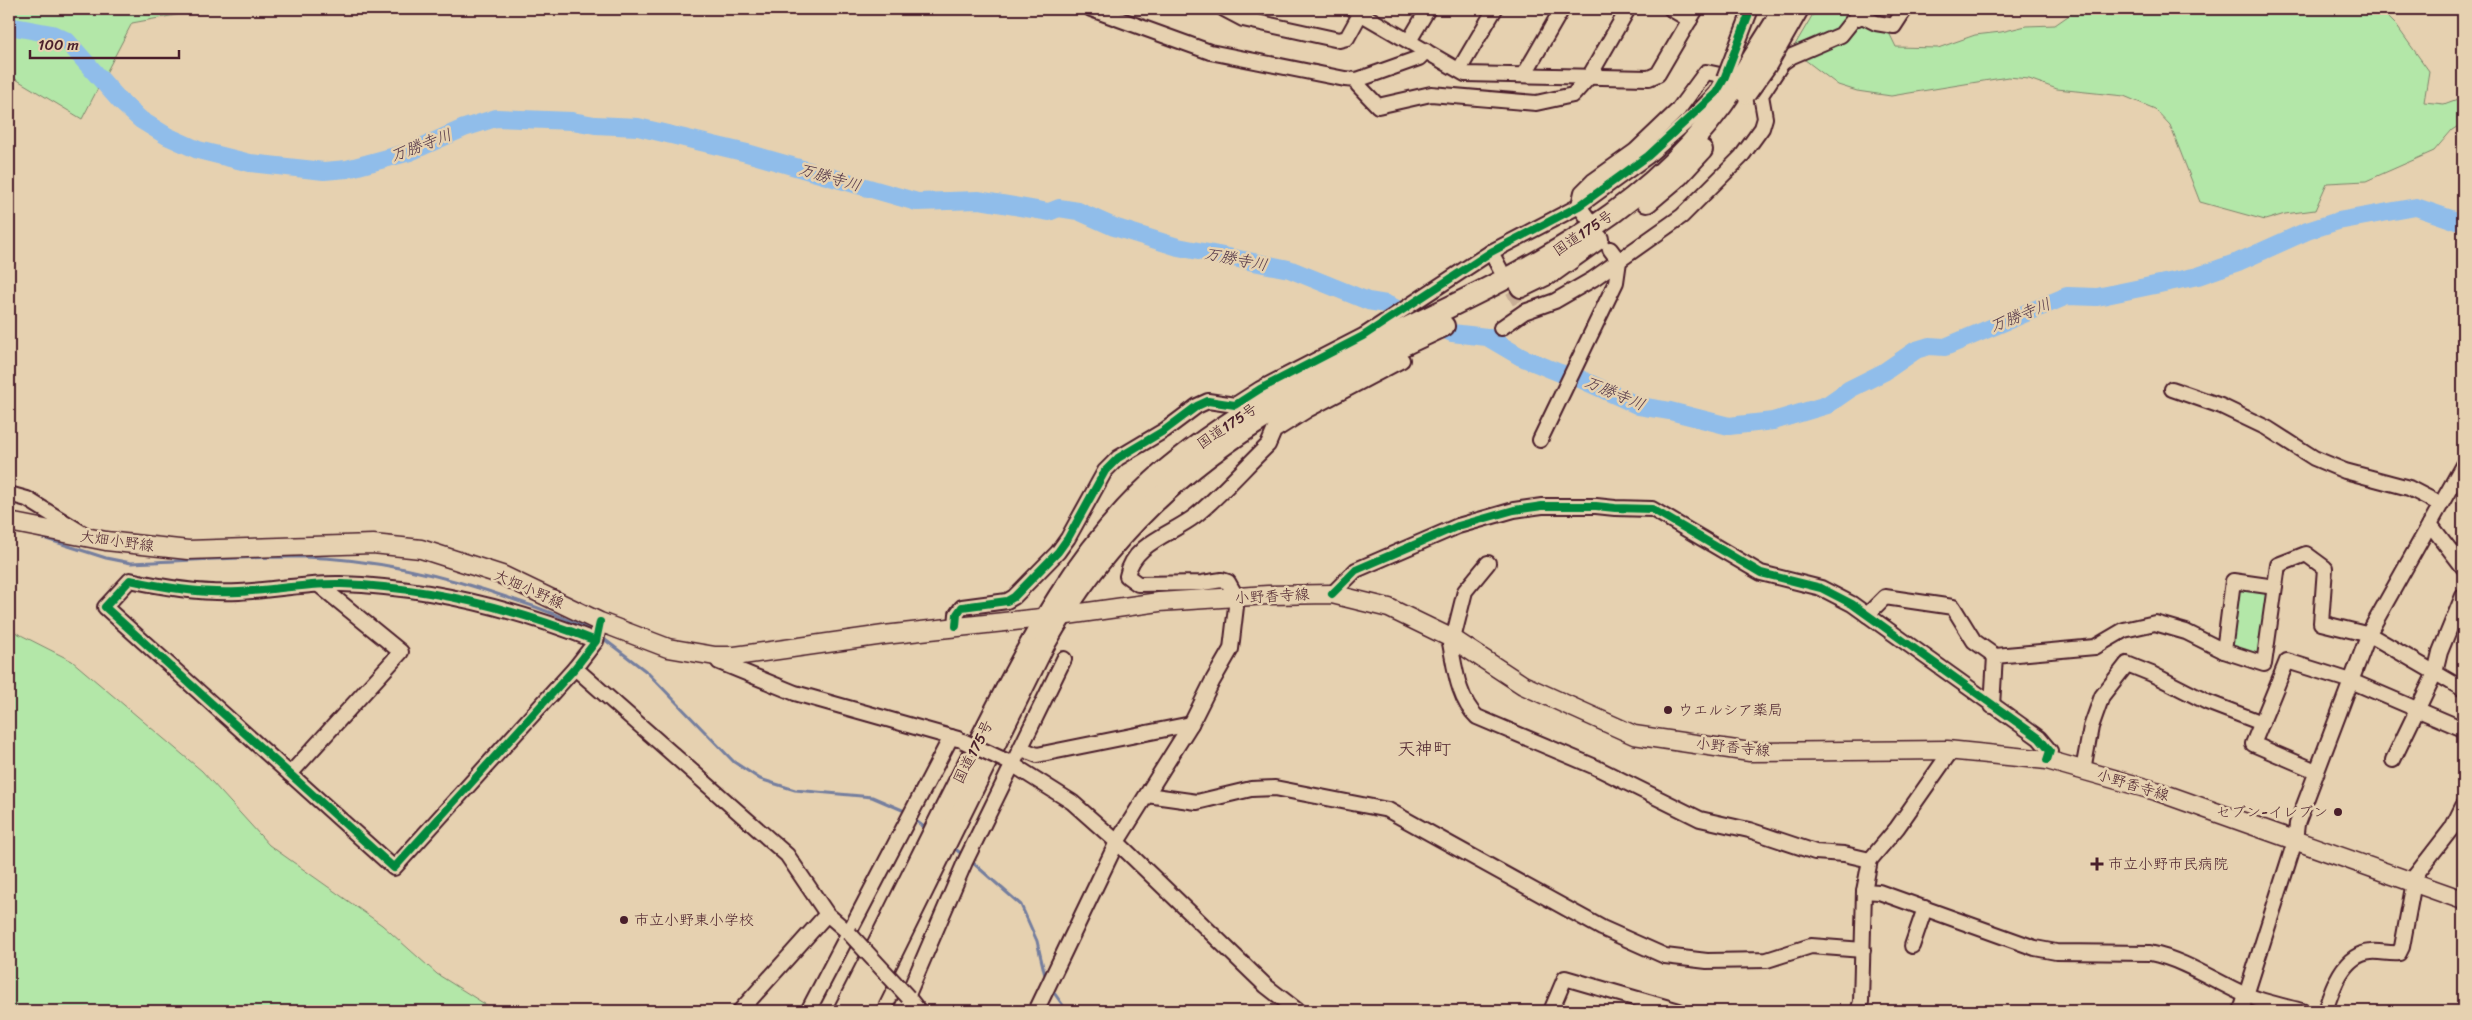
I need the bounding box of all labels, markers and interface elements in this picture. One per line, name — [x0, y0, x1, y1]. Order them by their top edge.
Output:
scale bar — [30, 28, 179, 60]
text: 100 m — [38, 32, 79, 58]
water label: 万勝寺川 — [386, 120, 456, 170]
water label: 万勝寺川 — [795, 154, 865, 200]
street label: 国道175号 — [1547, 203, 1619, 263]
water label: 万勝寺川 — [1202, 239, 1270, 279]
water label: 万勝寺川 — [1985, 290, 2055, 340]
water label: 万勝寺川 — [1580, 367, 1650, 419]
street label: 国道175号 — [1191, 396, 1263, 456]
street label: 大畑小野線 — [78, 523, 156, 559]
street label: 大畑小野線 — [489, 562, 569, 616]
street label: 小野香寺線 — [1234, 581, 1310, 611]
place label: ウエルシア薬局 — [1678, 697, 1783, 723]
marker: ウエルシア薬局 — [1662, 704, 1674, 716]
street label: 国道175号 — [946, 715, 1000, 789]
street label: 小野香寺線 — [1694, 730, 1772, 764]
district label: 天神町 — [1397, 733, 1451, 765]
street label: 小野香寺線 — [2093, 762, 2173, 808]
place label: セブン-イレブン — [2216, 799, 2328, 825]
marker: セブン-イレブン — [2332, 806, 2344, 818]
place label: 市立小野市民病院 — [2108, 851, 2228, 877]
marker: 市立小野市民病院 — [2090, 857, 2104, 871]
place label: 市立小野東小学校 — [634, 907, 754, 933]
marker: 市立小野東小学校 — [618, 914, 630, 926]

